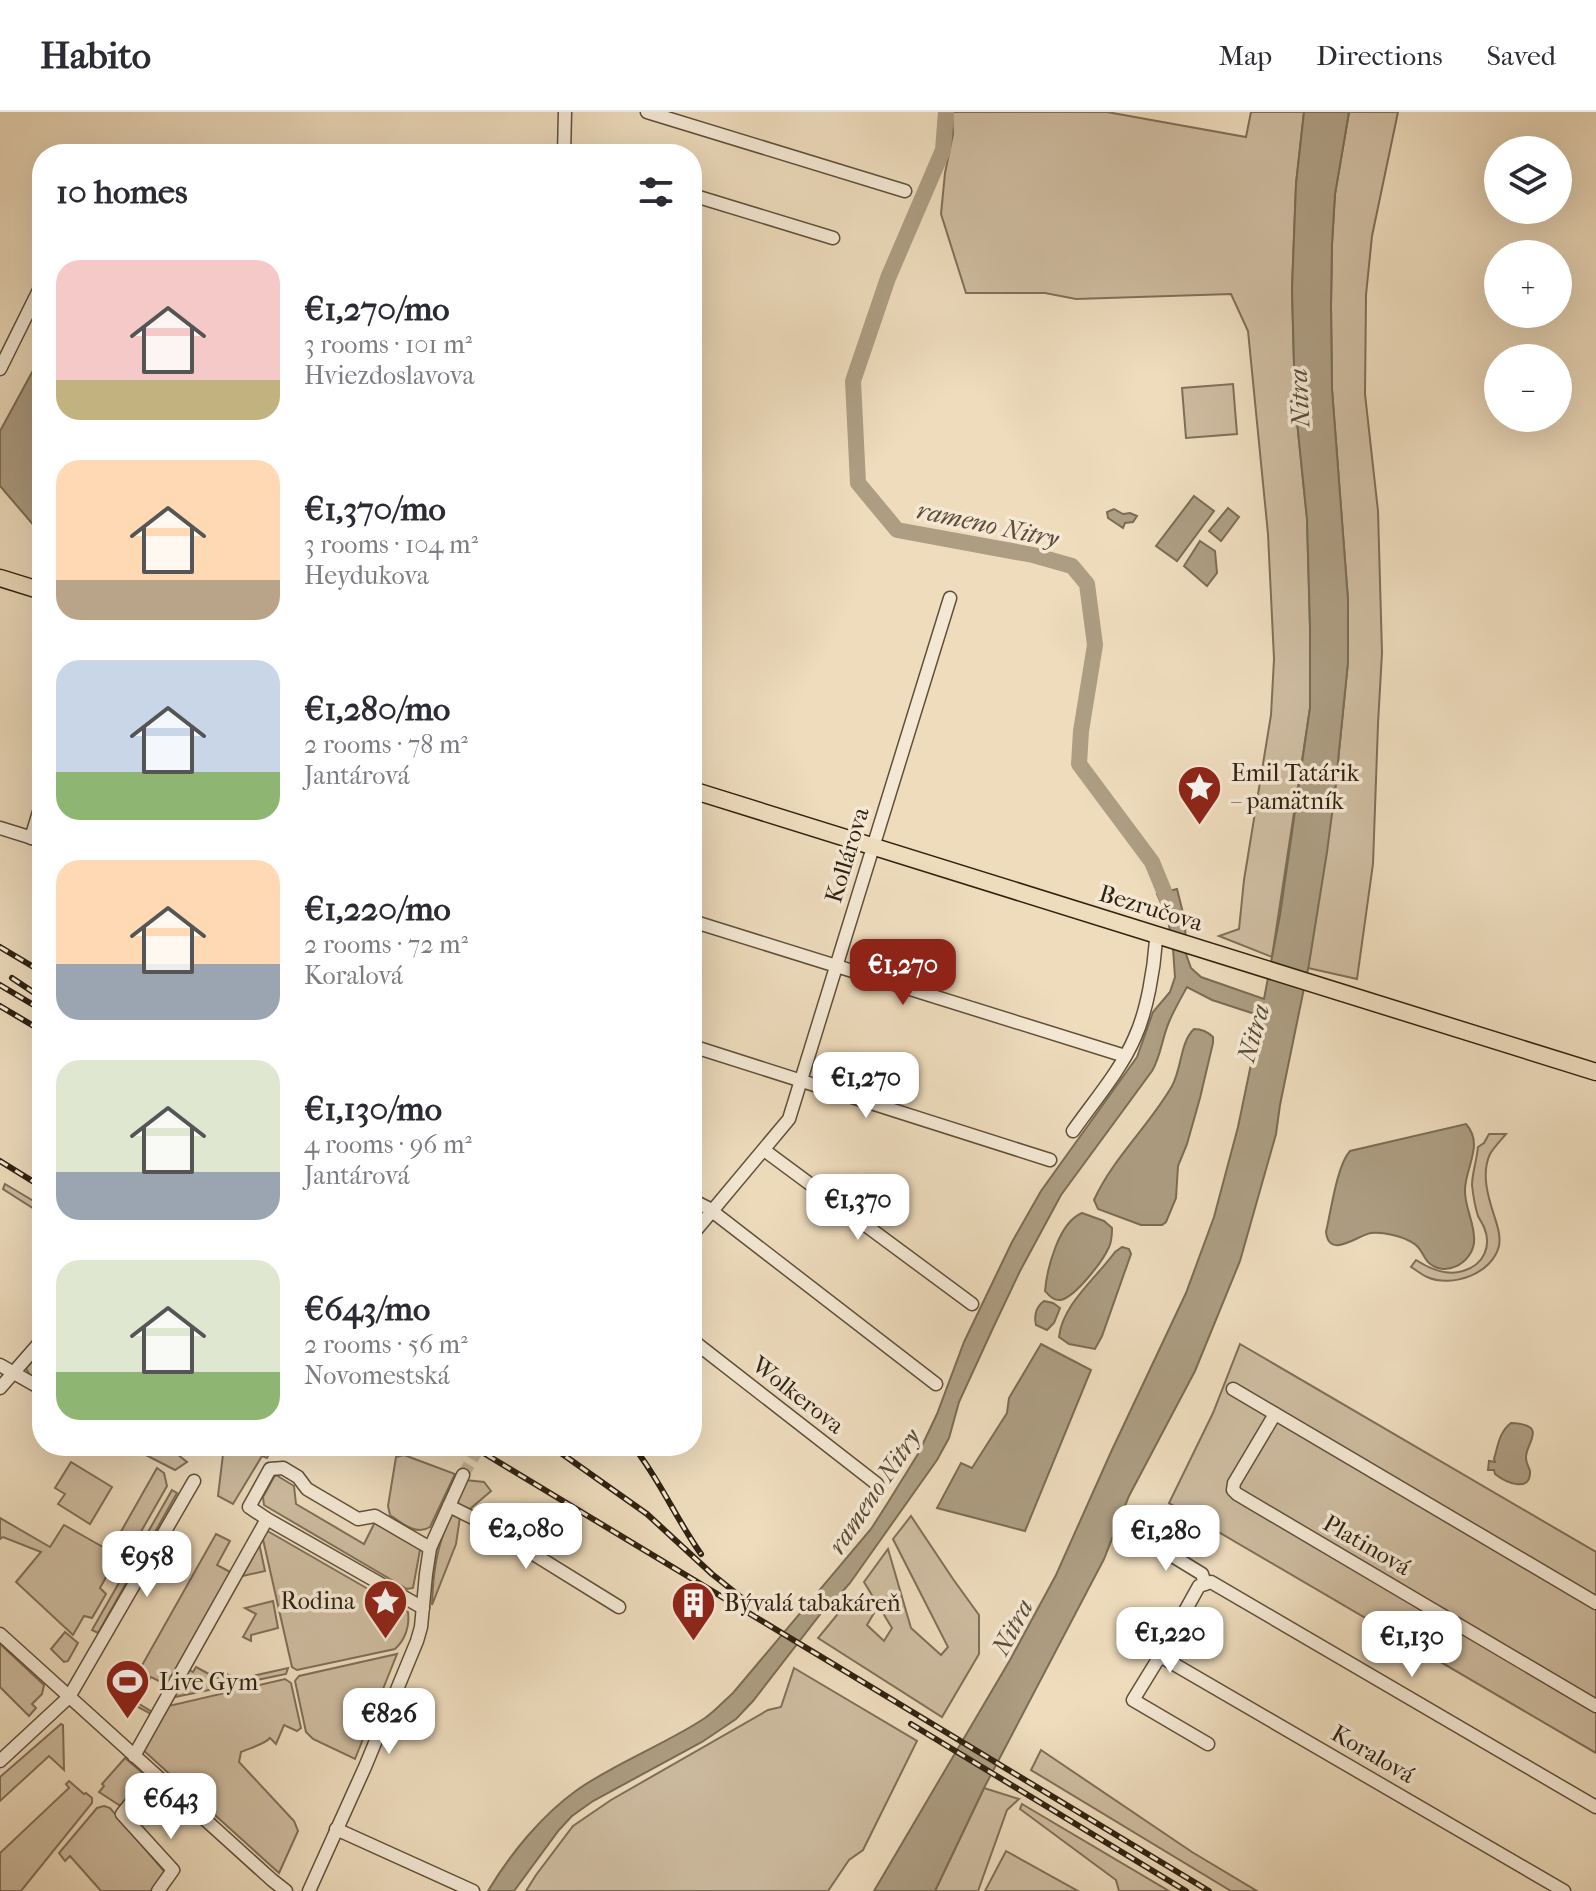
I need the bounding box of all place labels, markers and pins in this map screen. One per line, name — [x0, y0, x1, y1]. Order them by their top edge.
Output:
place label: Emil Tatárik – pamätník — [1231, 759, 1360, 815]
place icon: Emil Tatárik – pamätník — [1176, 763, 1224, 826]
pin: €1,270 — [838, 939, 968, 1007]
pin: €1,270 — [801, 1052, 931, 1120]
pin: €1,370 — [793, 1174, 923, 1242]
pin: €2,080 — [461, 1503, 591, 1571]
pin: €1,280 — [1101, 1505, 1231, 1573]
pin: €958 — [100, 1531, 194, 1599]
place icon: Rodina — [362, 1577, 410, 1640]
building icon: Bývalá tabakáreň — [669, 1579, 717, 1642]
place label: Rodina — [281, 1587, 356, 1615]
place label: Bývalá tabakáreň — [724, 1589, 901, 1617]
pin: €1,220 — [1105, 1607, 1235, 1675]
pin: €1,130 — [1347, 1611, 1477, 1679]
sports icon: Live Gym — [104, 1658, 152, 1721]
place label: Live Gym — [159, 1668, 258, 1696]
pin: €826 — [342, 1688, 436, 1756]
pin: €643 — [124, 1773, 218, 1841]

